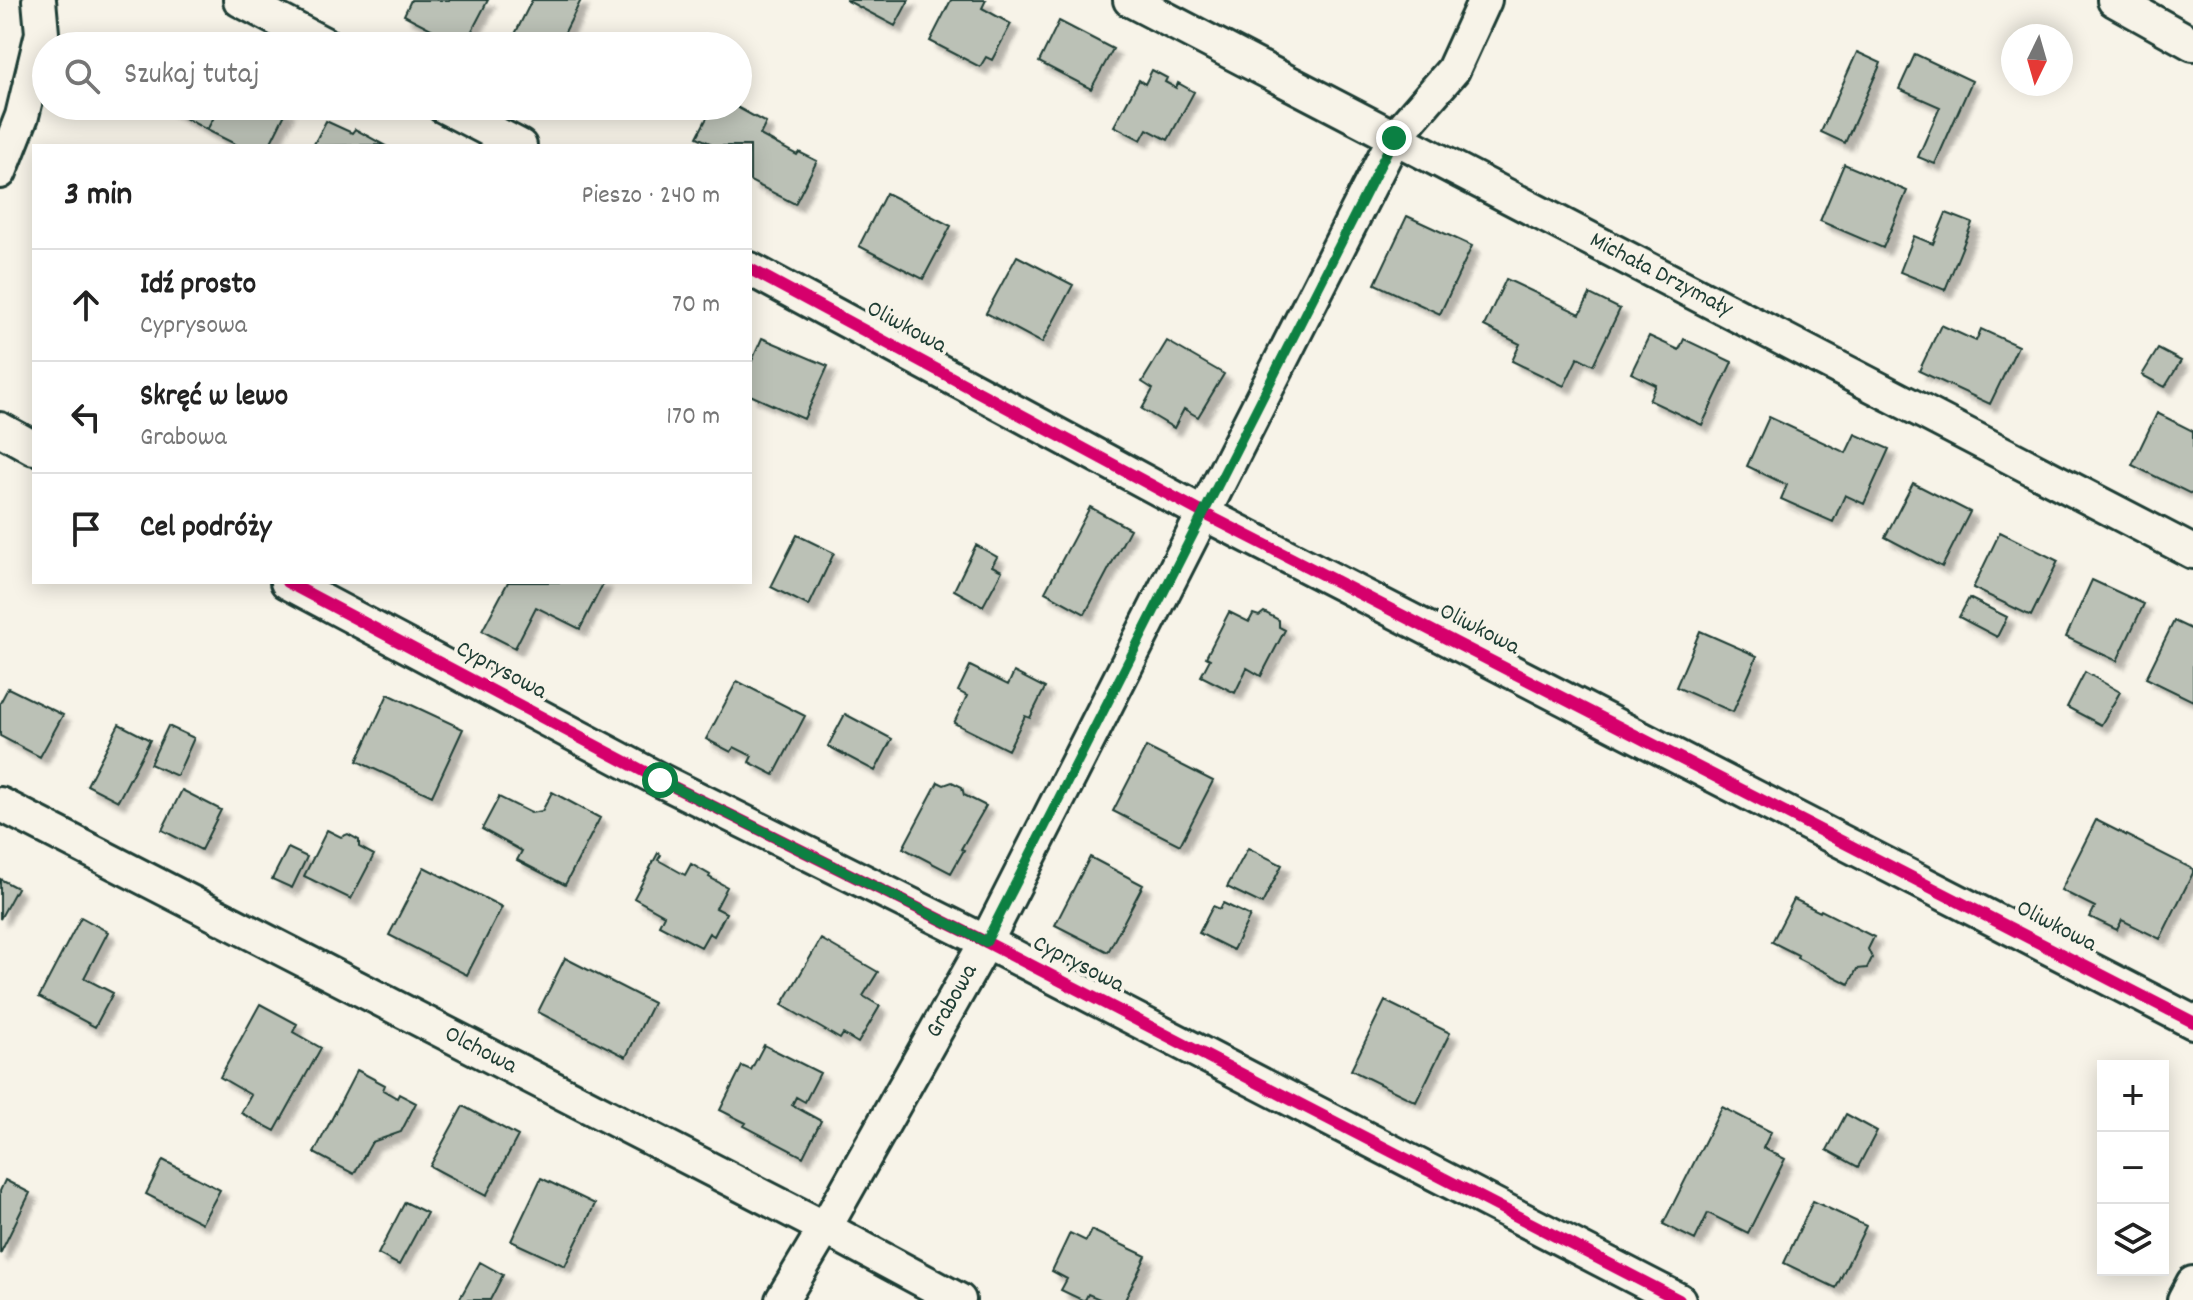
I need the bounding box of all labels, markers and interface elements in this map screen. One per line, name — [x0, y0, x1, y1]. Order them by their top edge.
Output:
north arrow — [2001, 24, 2073, 96]
search box — [32, 32, 752, 120]
icon: search — [60, 54, 104, 98]
text: Szukaj tutaj — [124, 55, 260, 98]
route end — [1376, 120, 1412, 156]
text: 3 min — [64, 172, 132, 221]
text: Pieszo · 240 m — [582, 178, 720, 215]
street label: Michała Drzymały — [1583, 224, 1739, 327]
text: Idź prosto — [140, 265, 256, 308]
icon: ahead — [64, 283, 108, 327]
text: 70 m — [672, 287, 720, 324]
street label: Oliwkowa — [860, 293, 953, 364]
text: Cyprysowa — [140, 308, 247, 345]
text: Skręć w lewo — [140, 377, 288, 420]
icon: left — [64, 395, 108, 439]
text: 170 m — [666, 399, 720, 436]
text: Grabowa — [140, 420, 227, 457]
icon: arrive — [64, 507, 108, 551]
text: Cel podróży — [140, 508, 271, 551]
street label: Oliwkowa — [1433, 595, 1526, 665]
street label: Cyprysowa — [449, 633, 553, 710]
route start — [642, 762, 678, 798]
street label: Oliwkowa — [2010, 892, 2103, 962]
street label: Cyprysowa — [1026, 927, 1130, 1003]
street label: Grabowa — [918, 957, 987, 1045]
street label: Olchowa — [438, 1018, 523, 1084]
map controls — [2097, 1060, 2169, 1276]
button: + — [2097, 1060, 2169, 1132]
button: − — [2097, 1132, 2169, 1204]
button: layers — [2097, 1204, 2169, 1276]

